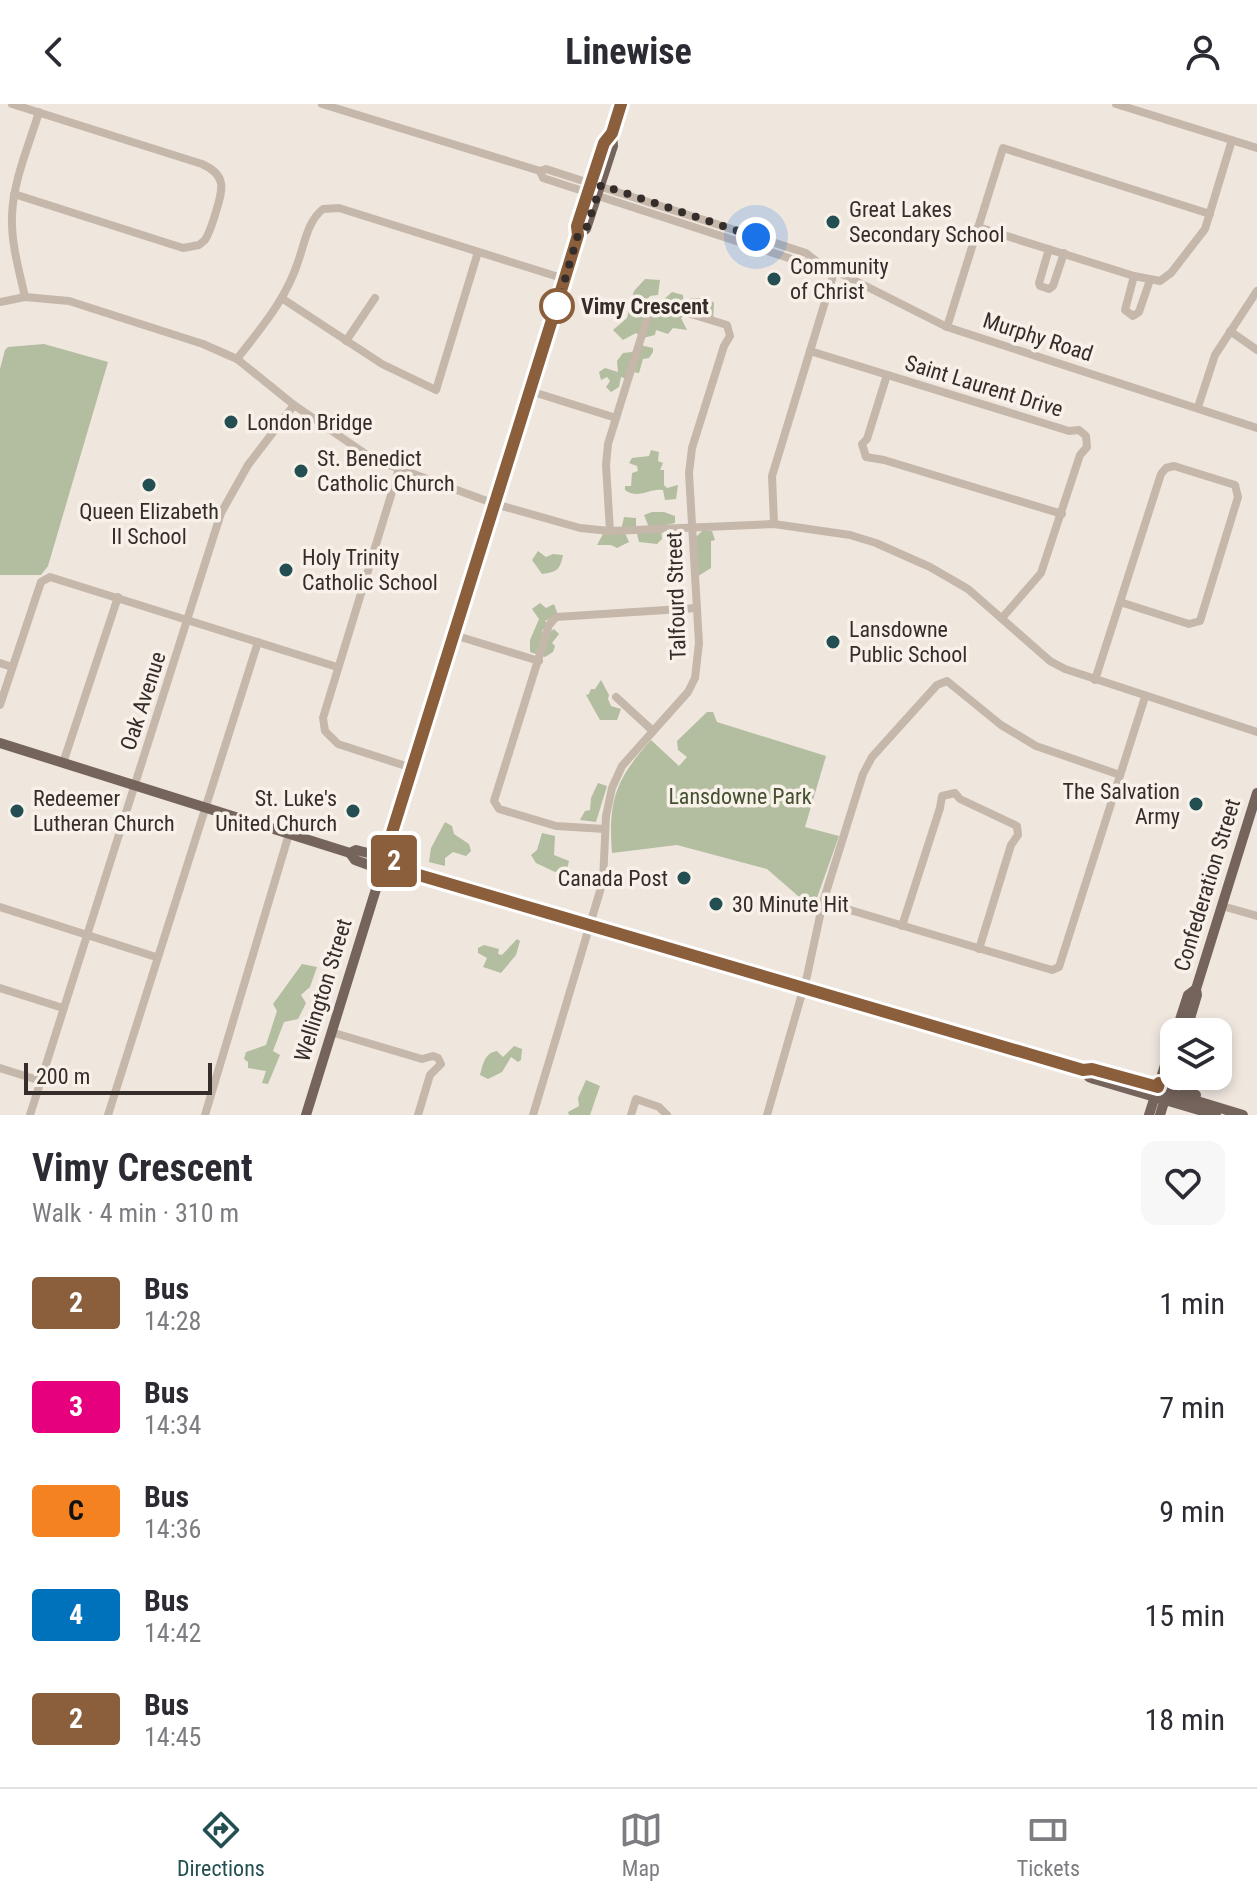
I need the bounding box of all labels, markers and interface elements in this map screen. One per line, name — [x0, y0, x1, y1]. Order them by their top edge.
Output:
icon: back — [32, 30, 76, 74]
icon: person — [1181, 30, 1225, 74]
text: Linewise — [565, 31, 692, 73]
place label: Great Lakes Secondary School — [849, 197, 1004, 247]
marker: Great Lakes Secondary School — [824, 213, 842, 231]
your location — [736, 217, 776, 257]
place label: Community of Christ — [790, 254, 889, 304]
marker: Community of Christ — [765, 270, 783, 288]
marker: Vimy Crescent — [540, 289, 574, 323]
place label: Vimy Crescent — [581, 294, 709, 319]
street label: Murphy Road — [980, 308, 1096, 366]
street label: Saint Laurent Drive — [902, 350, 1066, 422]
place label: London Bridge — [247, 410, 373, 435]
marker: London Bridge — [222, 413, 240, 431]
place label: St. Benedict Catholic Church — [317, 446, 455, 496]
marker: St. Benedict Catholic Church — [292, 462, 310, 480]
marker: Queen Elizabeth II School — [140, 476, 158, 494]
place label: Queen Elizabeth II School — [79, 499, 219, 549]
street label: Talfourd Street — [661, 531, 691, 661]
place label: Holy Trinity Catholic School — [302, 545, 438, 595]
marker: Holy Trinity Catholic School — [277, 561, 295, 579]
place label: Lansdowne Public School — [849, 617, 967, 667]
marker: Lansdowne Public School — [824, 633, 842, 651]
street label: Oak Avenue — [115, 649, 171, 753]
place label: The Salvation Army — [1063, 779, 1180, 829]
park label: Lansdowne Park — [668, 784, 812, 809]
place label: Redeemer Lutheran Church — [33, 786, 175, 836]
place label: St. Luke's United Church — [215, 786, 337, 836]
marker: The Salvation Army — [1187, 795, 1205, 813]
street label: Confederation Street — [1169, 796, 1245, 974]
marker: Redeemer Lutheran Church — [8, 802, 26, 820]
marker: St. Luke's United Church — [344, 802, 362, 820]
line badge: 2 — [368, 835, 420, 887]
text: 2 — [387, 844, 401, 877]
place label: Canada Post — [558, 866, 668, 891]
marker: Canada Post — [675, 869, 693, 887]
place label: 30 Minute Hit — [732, 892, 849, 917]
marker: 30 Minute Hit — [707, 895, 725, 913]
street label: Wellington Street — [289, 916, 357, 1064]
map controls — [1160, 1018, 1232, 1090]
button: layers — [1160, 1018, 1232, 1090]
scale bar — [24, 1059, 212, 1095]
text: 200 m — [36, 1064, 90, 1089]
button: heart — [1141, 1141, 1225, 1225]
text: Vimy Crescent — [32, 1146, 253, 1190]
text: Walk · 4 min · 310 m — [32, 1198, 239, 1228]
text: Bus — [144, 1271, 189, 1306]
text: 2 — [69, 1286, 83, 1319]
text: 1 min — [1159, 1286, 1225, 1321]
text: 14:28 — [144, 1306, 201, 1336]
text: Bus — [144, 1375, 189, 1410]
text: 3 — [69, 1390, 83, 1423]
text: 7 min — [1159, 1390, 1225, 1425]
text: 14:34 — [144, 1410, 201, 1440]
text: Bus — [144, 1479, 189, 1514]
text: C — [68, 1494, 84, 1527]
text: 9 min — [1159, 1494, 1225, 1529]
text: 14:36 — [144, 1514, 201, 1544]
text: Bus — [144, 1583, 189, 1618]
text: 4 — [69, 1598, 83, 1631]
text: 15 min — [1144, 1598, 1225, 1633]
text: 14:42 — [144, 1618, 201, 1648]
text: Bus — [144, 1687, 189, 1722]
text: 2 — [69, 1702, 83, 1735]
text: 18 min — [1144, 1702, 1225, 1737]
text: 14:45 — [144, 1722, 201, 1752]
tab: Directions — [177, 1808, 265, 1881]
tab: Map — [619, 1808, 663, 1881]
tab: Tickets — [1017, 1808, 1080, 1881]

